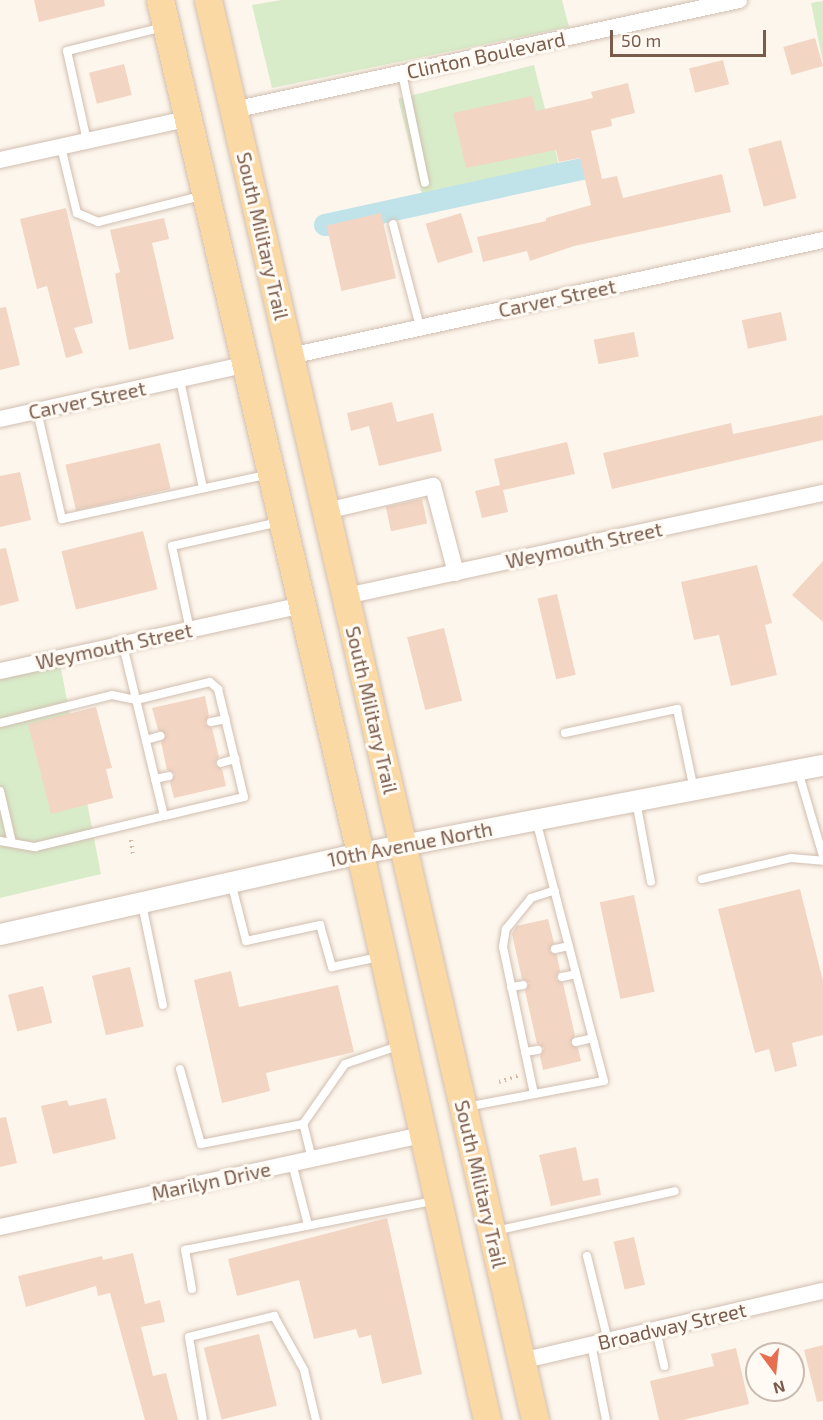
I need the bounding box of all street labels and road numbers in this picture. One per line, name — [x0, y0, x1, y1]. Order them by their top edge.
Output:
street label: Clinton Boulevard — [405, 26, 567, 84]
street label: South Military Trail — [232, 149, 294, 323]
street label: Carver Street — [496, 274, 618, 322]
street label: Carver Street — [26, 376, 148, 424]
street label: Weymouth Street — [504, 517, 664, 573]
street label: Weymouth Street — [34, 618, 194, 674]
street label: South Military Trail — [341, 623, 403, 797]
street label: 10th Avenue North — [325, 816, 495, 872]
street label: South Military Trail — [450, 1097, 512, 1271]
street label: Marilyn Drive — [149, 1157, 273, 1205]
street label: Broadway Street — [595, 1297, 749, 1355]

